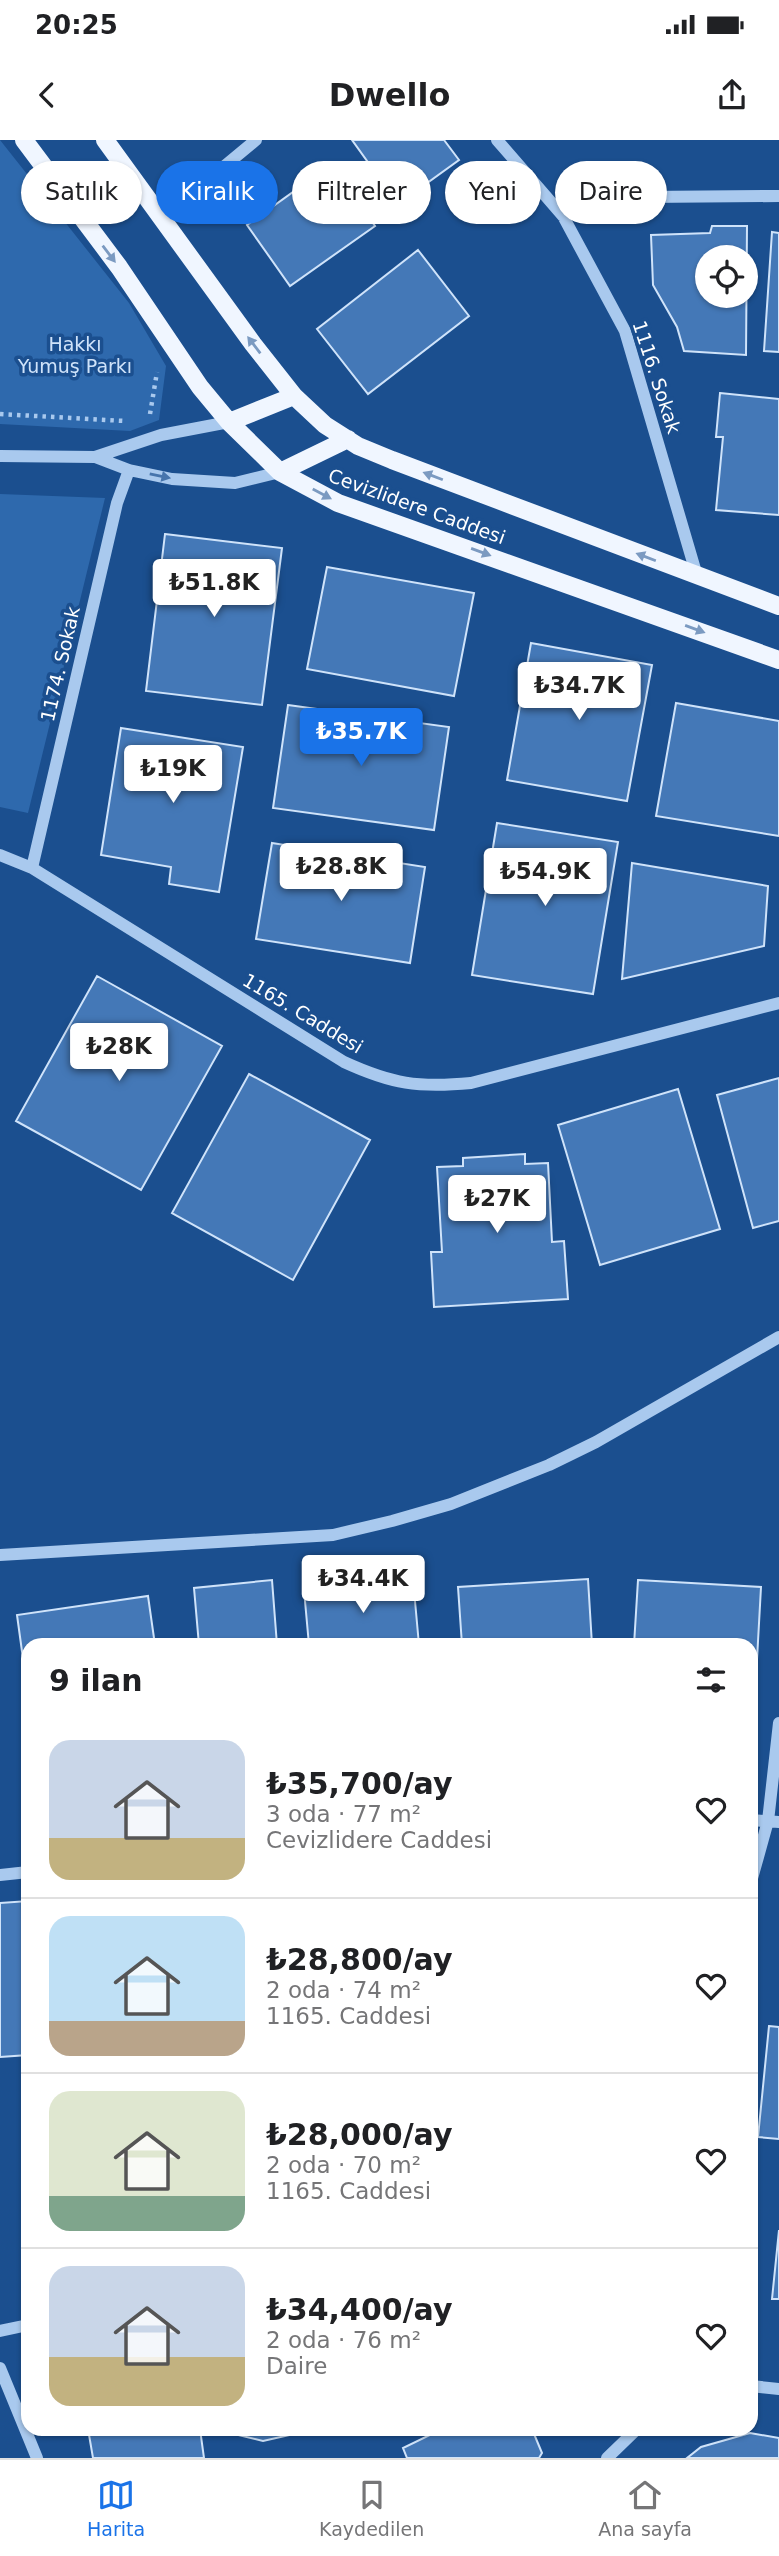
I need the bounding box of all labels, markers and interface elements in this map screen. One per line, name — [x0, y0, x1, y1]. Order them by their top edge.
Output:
text: 20:25 — [35, 10, 118, 40]
icon: back — [28, 76, 66, 114]
text: Dwello — [329, 76, 450, 114]
icon: share — [713, 76, 751, 114]
chip: Satılık — [21, 161, 142, 224]
chip: Kiralık — [156, 161, 278, 224]
chip: Filtreler — [292, 161, 431, 224]
chip: Yeni — [445, 161, 541, 224]
chip: Daire — [555, 161, 667, 224]
one-way arrow — [102, 244, 116, 263]
map controls — [695, 245, 758, 308]
button: locate — [695, 245, 758, 308]
street label: 1116. Sokak — [628, 318, 686, 436]
park label: Hakkı Yumuş Parkı — [17, 333, 132, 377]
one-way arrow — [248, 336, 262, 354]
street label: Cevizlidere Caddesi — [325, 464, 509, 548]
one-way arrow — [423, 470, 444, 481]
one-way arrow — [149, 471, 171, 482]
one-way arrow — [312, 488, 331, 500]
one-way arrow — [470, 547, 491, 558]
one-way arrow — [635, 551, 656, 562]
pin: ₺51.8K — [157, 560, 271, 619]
text: ₺51.8K — [169, 569, 259, 595]
street label: 1174. Sokak — [36, 604, 84, 724]
one-way arrow — [684, 624, 705, 635]
pin: ₺34.7K — [522, 662, 636, 722]
text: ₺34.7K — [534, 672, 624, 698]
pin: ₺35.7K — [304, 708, 418, 768]
text: ₺35.7K — [316, 718, 406, 744]
pin: ₺19K — [132, 746, 214, 805]
text: ₺19K — [140, 755, 206, 781]
pin: ₺28.8K — [284, 844, 398, 903]
pin: ₺54.9K — [488, 848, 602, 908]
text: ₺28.8K — [296, 853, 386, 879]
text: ₺54.9K — [500, 858, 590, 884]
street label: 1165. Caddesi — [239, 968, 367, 1058]
pin: ₺28K — [78, 1024, 160, 1083]
text: ₺28K — [86, 1033, 152, 1059]
pin: ₺27K — [456, 1176, 538, 1235]
text: ₺27K — [464, 1185, 530, 1211]
pin: ₺34.4K — [306, 1556, 420, 1615]
text: ₺34.4K — [318, 1565, 408, 1591]
icon: filters — [692, 1661, 730, 1699]
text: 9 ilan — [49, 1663, 143, 1698]
text: ₺35,700/ay — [266, 1766, 452, 1801]
icon: home — [105, 1768, 189, 1852]
icon: heart — [692, 1791, 730, 1829]
text: 3 oda · 77 m² — [266, 1801, 421, 1827]
text: Cevizlidere Caddesi — [266, 1827, 492, 1853]
text: ₺28,800/ay — [266, 1942, 452, 1977]
icon: home — [105, 1944, 189, 2028]
icon: heart — [692, 1967, 730, 2005]
text: 2 oda · 74 m² — [266, 1977, 421, 2003]
text: 1165. Caddesi — [266, 2003, 431, 2029]
text: ₺28,000/ay — [266, 2117, 452, 2152]
icon: home — [105, 2119, 189, 2203]
icon: heart — [692, 2142, 730, 2180]
text: 2 oda · 70 m² — [266, 2152, 421, 2178]
text: 1165. Caddesi — [266, 2178, 431, 2204]
text: ₺34,400/ay — [266, 2292, 452, 2327]
icon: home — [105, 2294, 189, 2378]
icon: heart — [692, 2317, 730, 2355]
text: 2 oda · 76 m² — [266, 2327, 421, 2353]
text: Daire — [266, 2353, 327, 2379]
tab: Harita — [87, 2476, 145, 2540]
tab: Kaydedilen — [319, 2476, 424, 2540]
tab: Ana sayfa — [598, 2476, 692, 2540]

